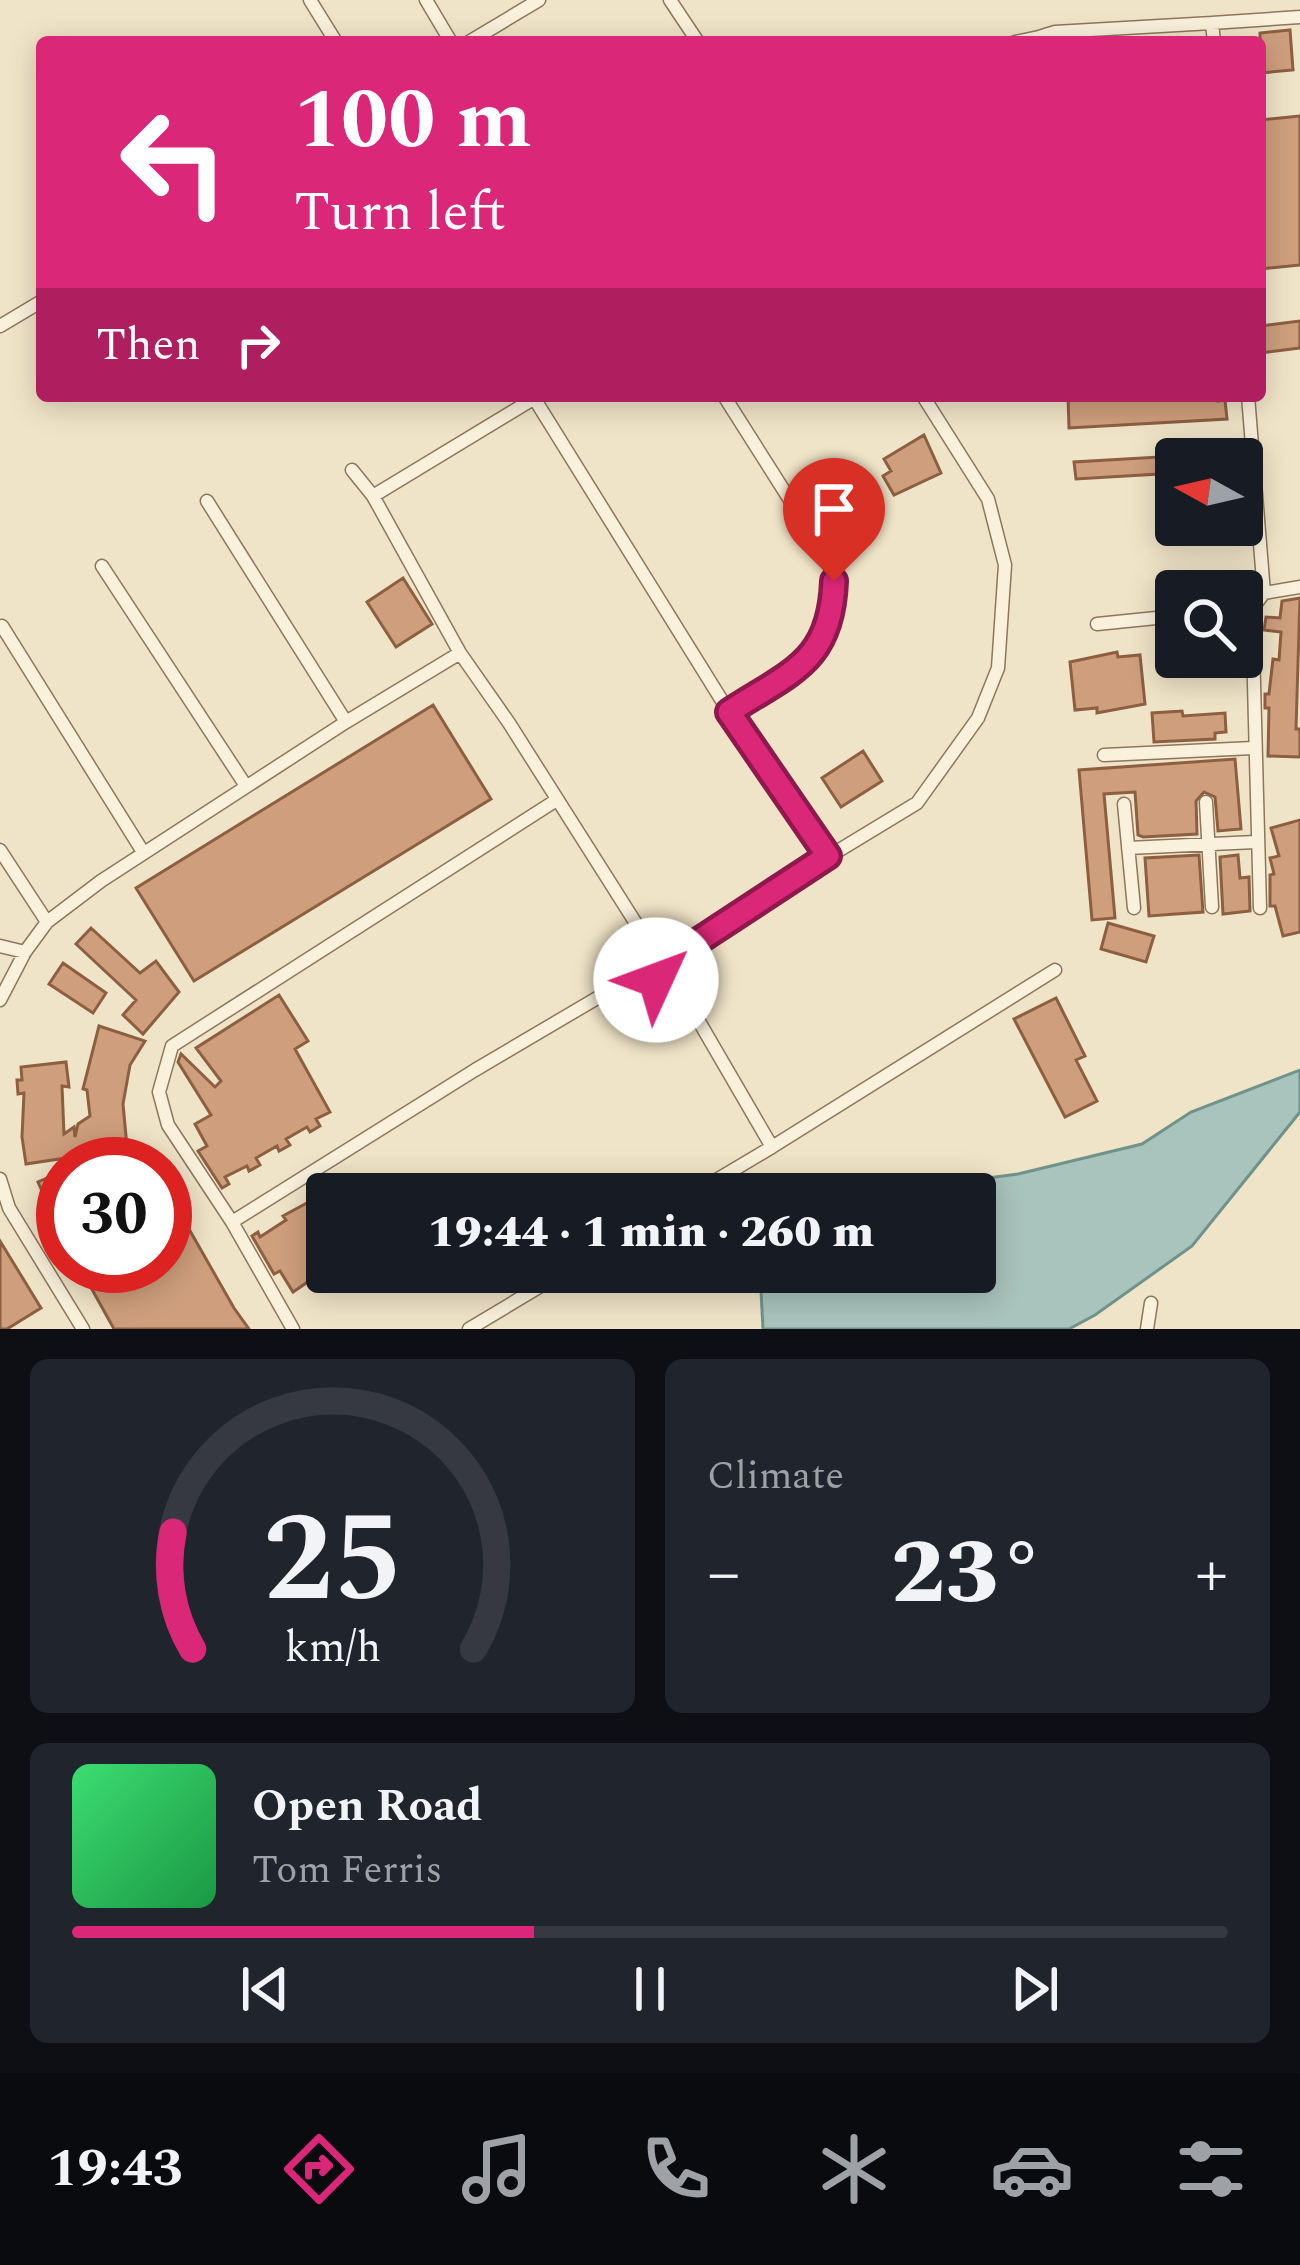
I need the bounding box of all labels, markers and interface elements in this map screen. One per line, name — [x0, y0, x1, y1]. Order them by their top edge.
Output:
text: 100 m — [294, 57, 532, 185]
icon: left — [96, 84, 252, 240]
text: Turn left — [294, 172, 506, 254]
text: Then — [96, 311, 201, 380]
icon: right — [225, 312, 291, 378]
north arrow — [1155, 438, 1263, 546]
map controls — [1155, 438, 1263, 678]
pin — [783, 458, 885, 581]
icon: arrive — [801, 476, 867, 542]
button: search — [1155, 570, 1263, 678]
position arrow — [593, 917, 719, 1043]
speed limit sign: 30 — [36, 1137, 192, 1293]
text: 19:44 · 1 min · 260 m — [428, 1198, 874, 1267]
text: Climate — [707, 1447, 844, 1506]
text: 25 — [262, 1466, 403, 1656]
text: 23° — [891, 1506, 1044, 1643]
text: − — [707, 1524, 740, 1625]
text: + — [1195, 1524, 1228, 1625]
text: km/h — [284, 1616, 381, 1681]
text: Open Road — [252, 1772, 483, 1841]
text: Tom Ferris — [252, 1841, 442, 1900]
icon: previous — [232, 1956, 298, 2022]
icon: pause — [617, 1956, 683, 2022]
icon: next — [1002, 1956, 1068, 2022]
icon: directions — [277, 2127, 361, 2211]
icon: music — [455, 2127, 539, 2211]
icon: phone — [634, 2127, 718, 2211]
icon: climate — [812, 2127, 896, 2211]
icon: car — [990, 2127, 1074, 2211]
icon: filters — [1169, 2127, 1253, 2211]
text: 19:43 — [47, 2128, 183, 2210]

